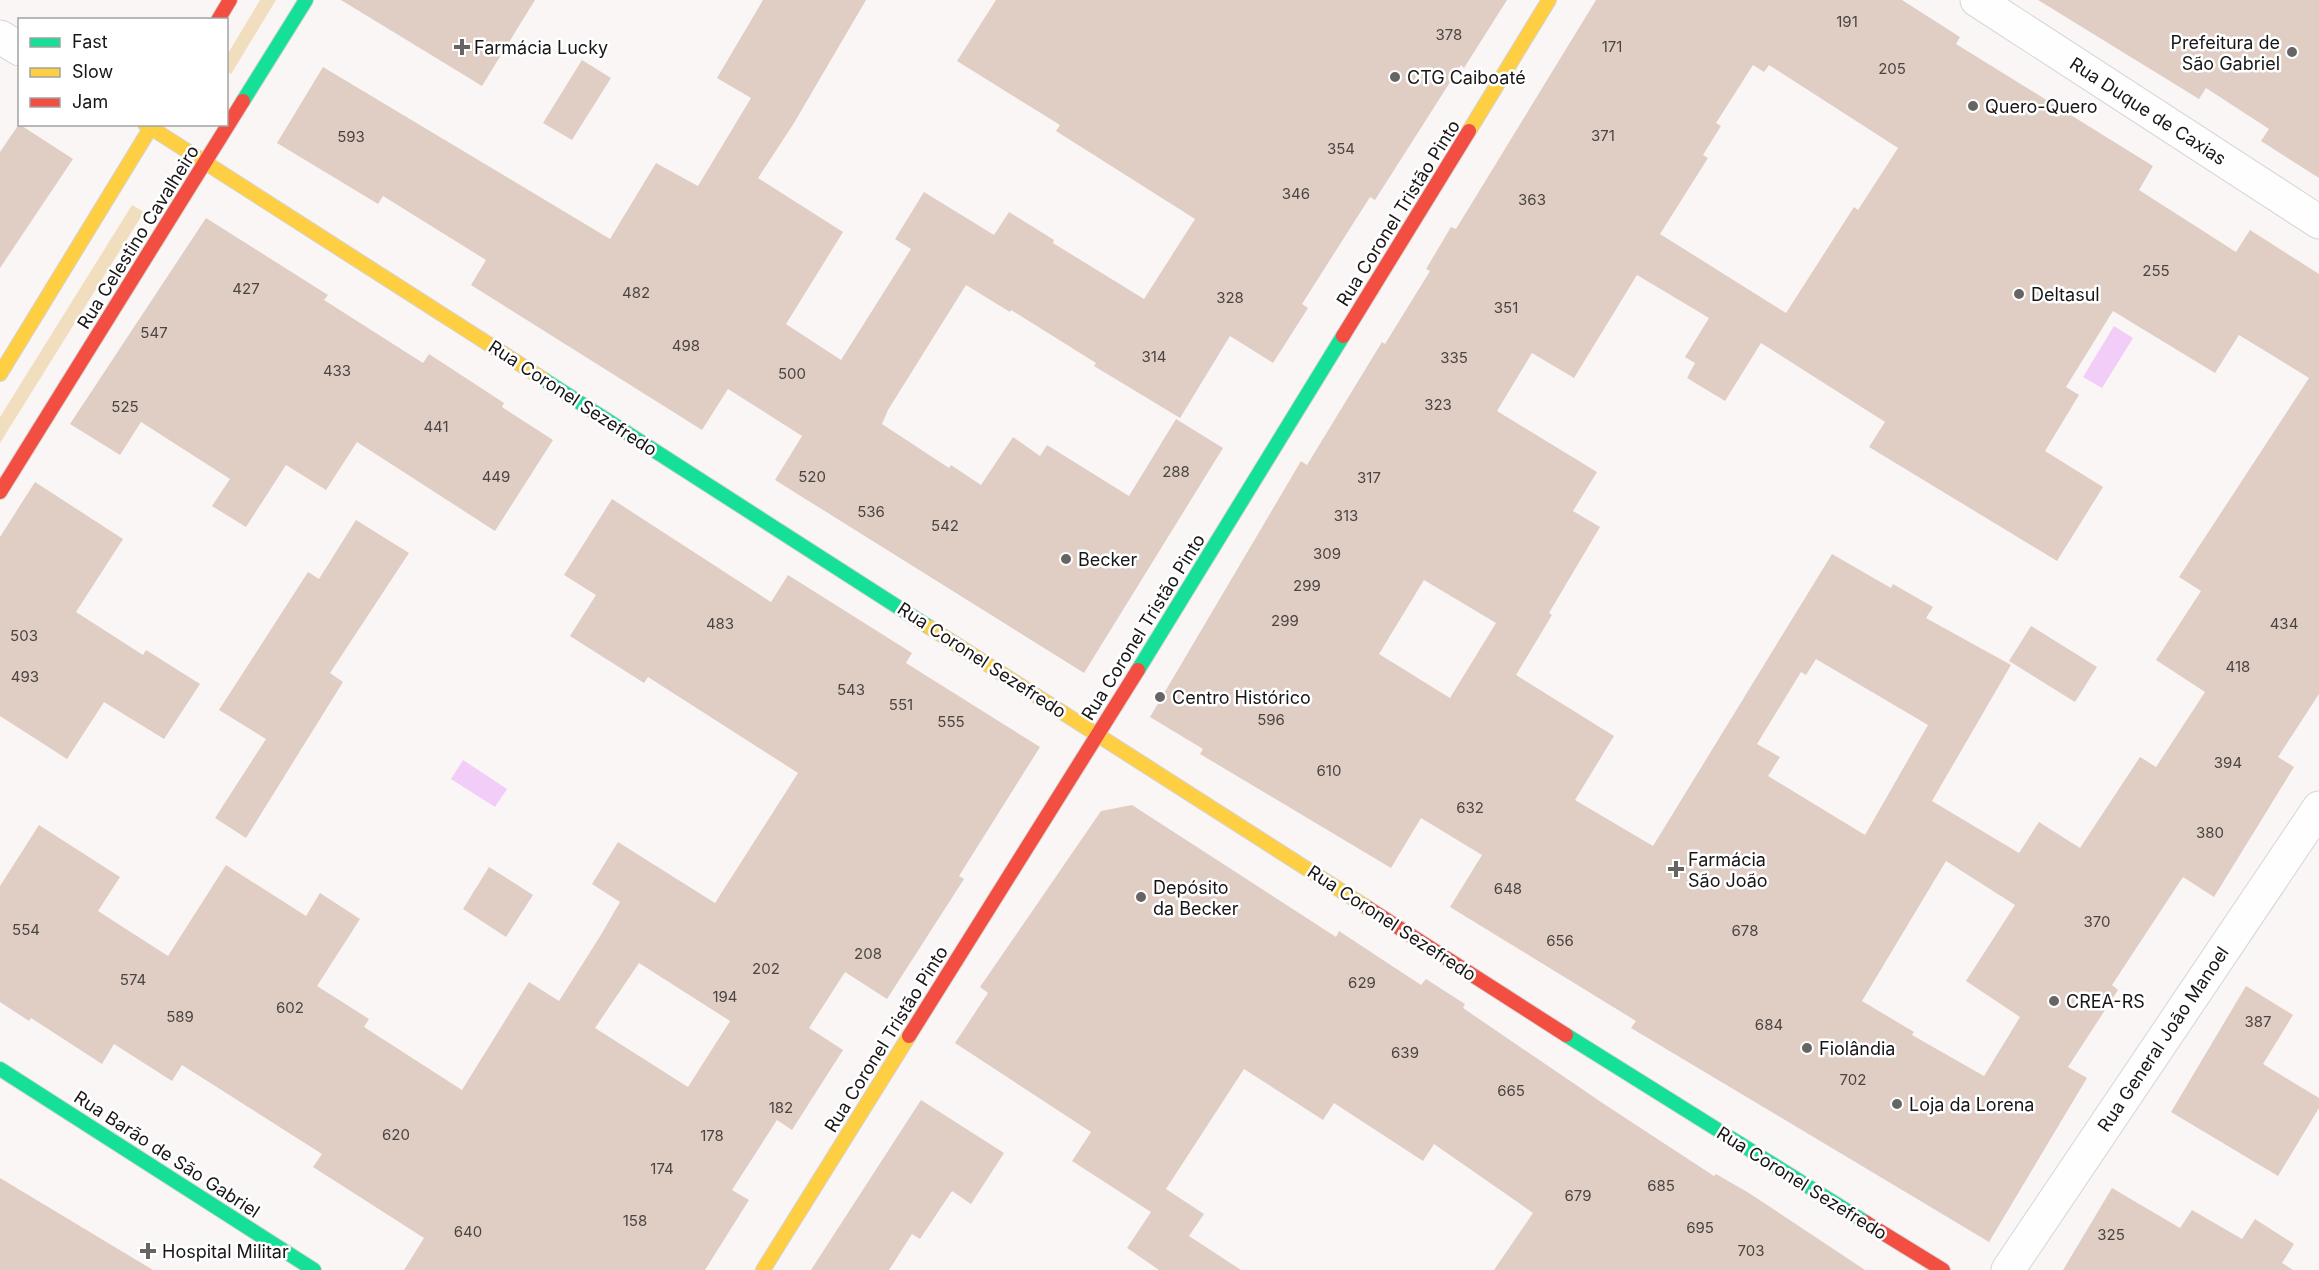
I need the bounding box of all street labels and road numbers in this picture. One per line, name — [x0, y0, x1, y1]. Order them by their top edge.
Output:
street label: Rua Duque de Caxias — [2066, 53, 2230, 169]
street label: Rua Coronel Tristão Pinto — [1332, 116, 1464, 310]
street label: Rua Celestino Cavalheiro — [73, 141, 203, 333]
street label: Rua Coronel Sezefredo — [485, 336, 661, 460]
street label: Rua Coronel Tristão Pinto — [1077, 530, 1209, 724]
street label: Rua Coronel Sezefredo — [894, 598, 1070, 722]
street label: Rua Coronel Sezefredo — [1304, 861, 1480, 985]
street label: Rua Coronel Tristão Pinto — [820, 942, 952, 1136]
street label: Rua General João Manoel — [2093, 943, 2233, 1135]
street label: Rua Barão de São Gabriel — [70, 1086, 264, 1222]
street label: Rua Coronel Sezefredo — [1713, 1122, 1891, 1244]

